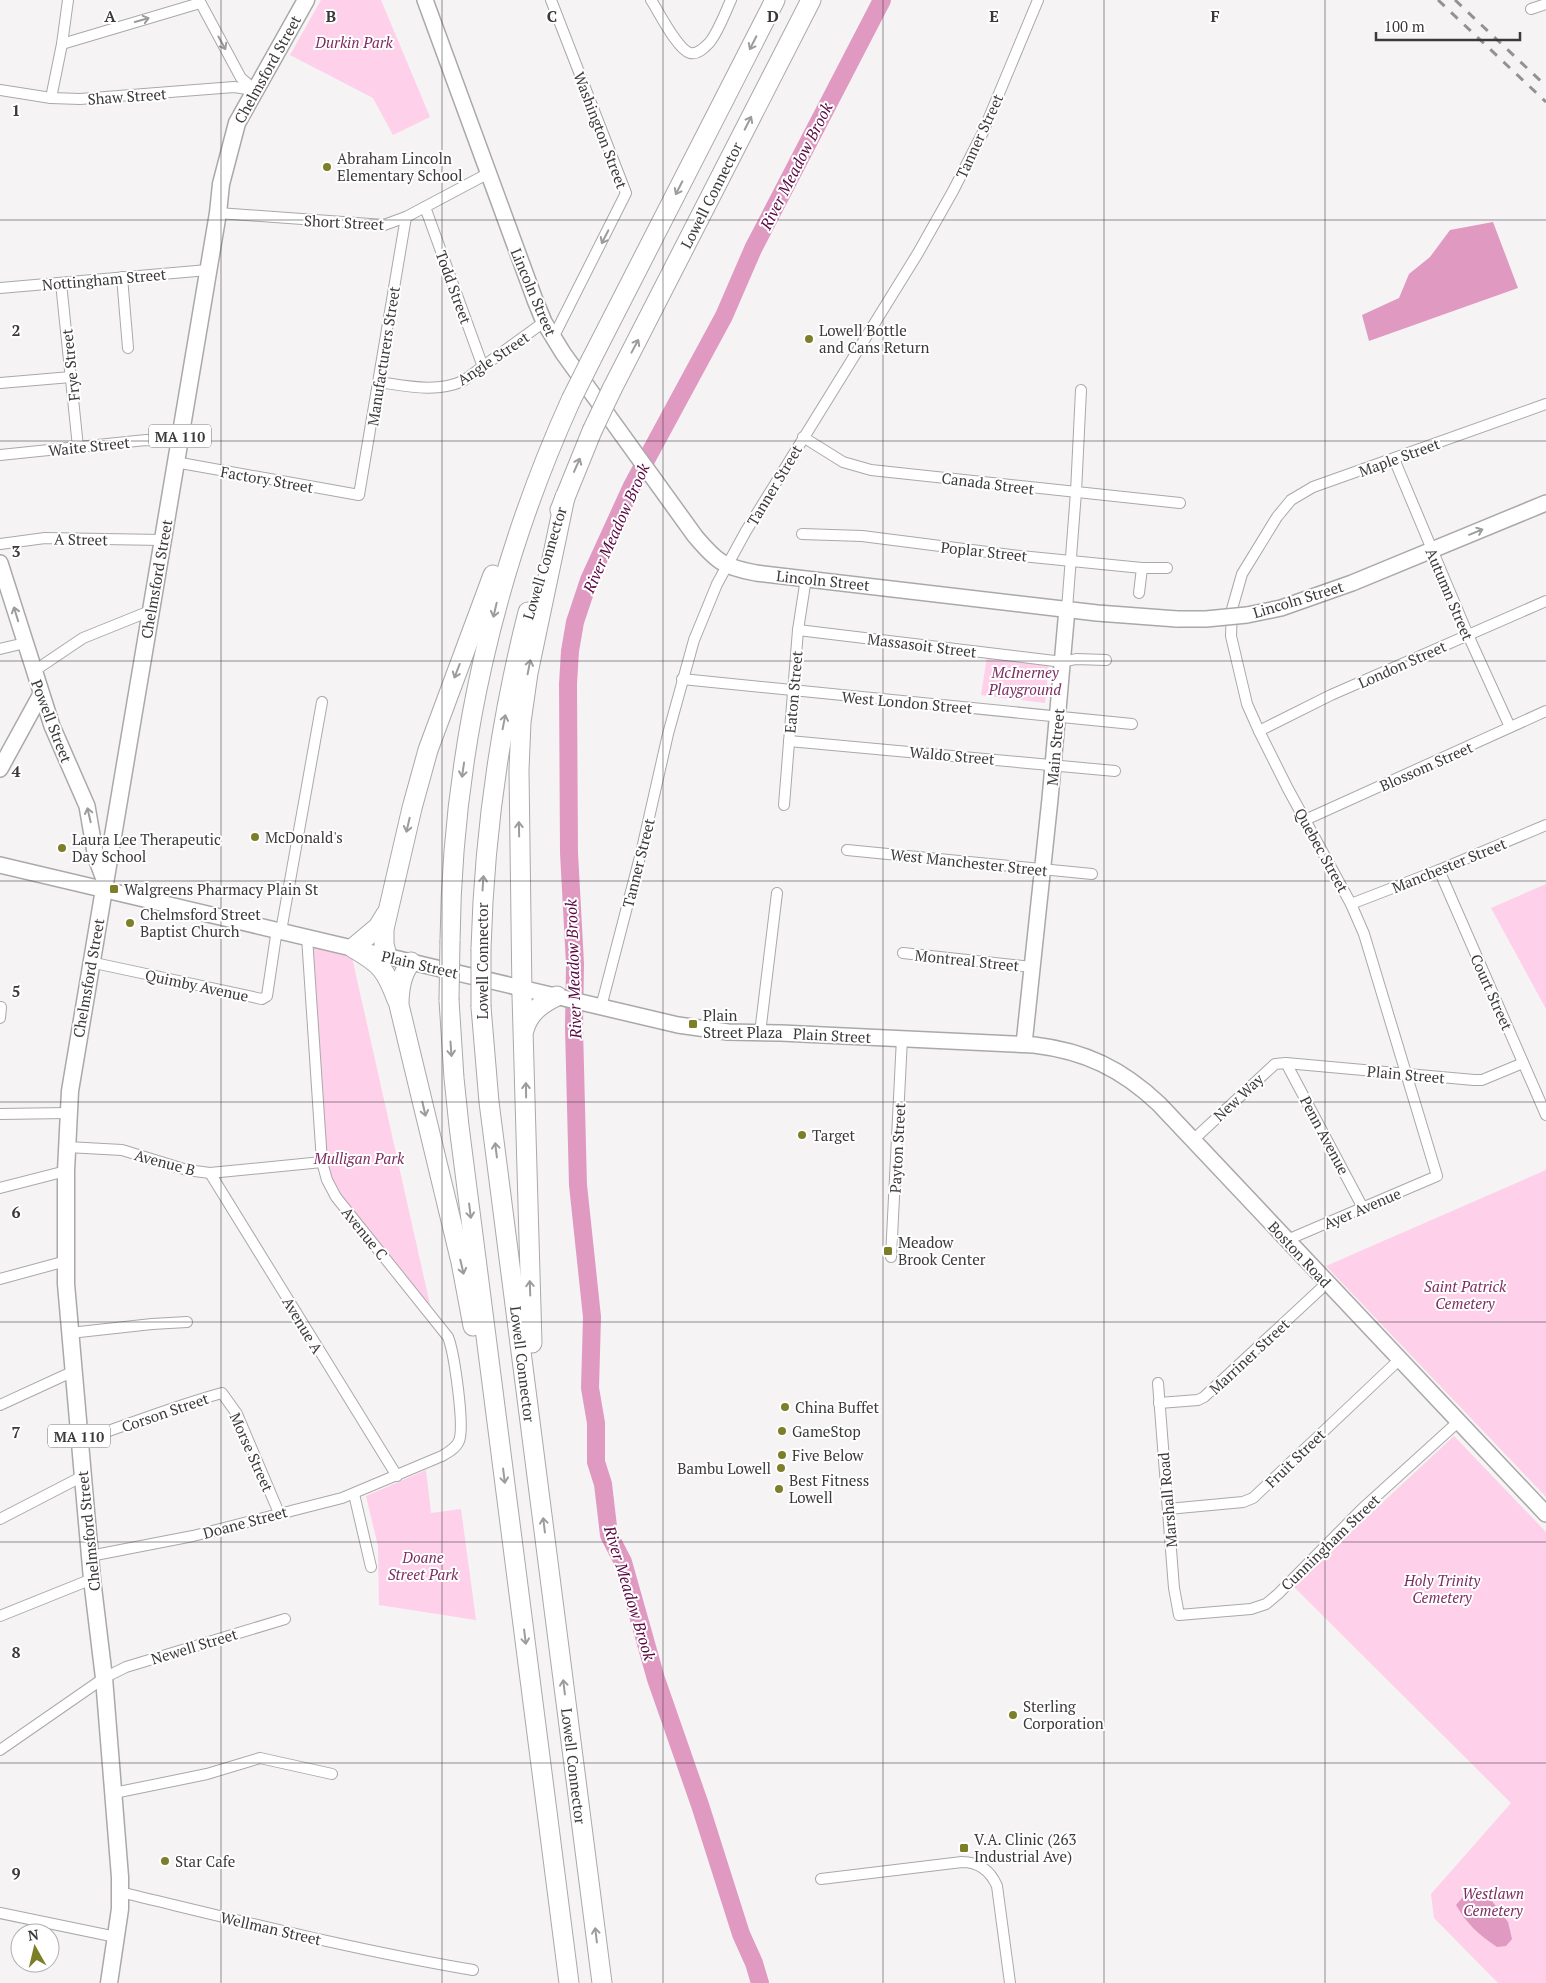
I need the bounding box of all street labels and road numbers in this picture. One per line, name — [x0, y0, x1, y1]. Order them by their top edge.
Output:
street label: Chelmsford Street — [229, 11, 305, 127]
street label: Washington Street — [570, 69, 633, 192]
street label: Shaw Street — [87, 83, 168, 109]
street label: Tanner Street — [951, 90, 1008, 182]
street label: Lowell Connector — [676, 138, 747, 252]
street label: Short Street — [303, 210, 385, 234]
street label: Lincoln Street — [506, 245, 562, 339]
street label: Todd Street — [431, 247, 477, 327]
street label: Nottingham Street — [41, 264, 167, 294]
street label: Manufacturers Street — [362, 284, 404, 427]
street label: Angle Street — [453, 326, 533, 389]
street label: Frye Street — [56, 327, 84, 402]
road number: MA 110 — [149, 424, 211, 448]
street label: Waite Street — [47, 432, 131, 460]
street label: Maple Street — [1356, 433, 1443, 481]
street label: Tanner Street — [742, 440, 806, 529]
street label: Factory Street — [219, 461, 315, 497]
street label: Canada Street — [940, 467, 1036, 499]
street label: Lowell Connector — [517, 504, 571, 622]
street label: Chelmsford Street — [136, 517, 176, 640]
street label: A Street — [54, 529, 108, 549]
street label: Poplar Street — [940, 537, 1029, 566]
street label: Autumn Street — [1422, 545, 1479, 644]
street label: Lincoln Street — [775, 565, 871, 595]
street label: Lincoln Street — [1250, 576, 1346, 622]
street label: Massasoit Street — [866, 628, 978, 662]
street label: London Street — [1355, 635, 1450, 692]
street label: Eaton Street — [779, 649, 807, 734]
street label: Powell Street — [27, 677, 77, 766]
street label: West London Street — [841, 686, 974, 718]
street label: Main Street — [1042, 707, 1068, 787]
street label: Blossom Street — [1376, 736, 1476, 795]
street label: Waldo Street — [909, 741, 996, 769]
street label: Quebec Street — [1291, 804, 1354, 896]
street label: Tanner Street — [617, 816, 659, 910]
street label: Manchester Street — [1389, 833, 1510, 897]
street label: West Manchester Street — [889, 844, 1049, 880]
street label: Lowell Connector — [472, 902, 492, 1019]
street label: Chelmsford Street — [68, 916, 108, 1039]
street label: Plain Street — [380, 945, 461, 983]
street label: Montreal Street — [914, 945, 1021, 975]
street label: Court Street — [1466, 951, 1518, 1034]
street label: Quimby Avenue — [144, 964, 250, 1006]
street label: Plain Street — [792, 1023, 872, 1047]
street label: Plain Street — [1366, 1061, 1446, 1087]
street label: New Way — [1209, 1069, 1268, 1125]
street label: Penn Avenue — [1296, 1092, 1354, 1178]
street label: Payton Street — [885, 1102, 909, 1194]
street label: Avenue B — [132, 1144, 198, 1180]
street label: Ayer Avenue — [1320, 1183, 1404, 1233]
street label: Avenue C — [338, 1202, 392, 1264]
street label: Boston Road — [1264, 1216, 1336, 1292]
street label: Avenue A — [278, 1293, 328, 1358]
street label: Lowell Connector — [506, 1305, 540, 1423]
street label: Marriner Street — [1205, 1313, 1294, 1398]
street label: Corson Street — [119, 1388, 212, 1436]
street label: Morse Street — [226, 1409, 279, 1495]
road number: MA 110 — [48, 1424, 110, 1448]
street label: Fruit Street — [1261, 1424, 1330, 1492]
street label: Marshall Road — [1153, 1452, 1181, 1548]
street label: Chelmsford Street — [72, 1469, 104, 1592]
street label: Cunningham Street — [1276, 1489, 1384, 1594]
street label: Doane Street — [201, 1501, 290, 1543]
street label: Newell Street — [148, 1623, 240, 1669]
street label: Lowell Connector — [557, 1707, 591, 1825]
street label: Wellman Street — [219, 1907, 324, 1949]

